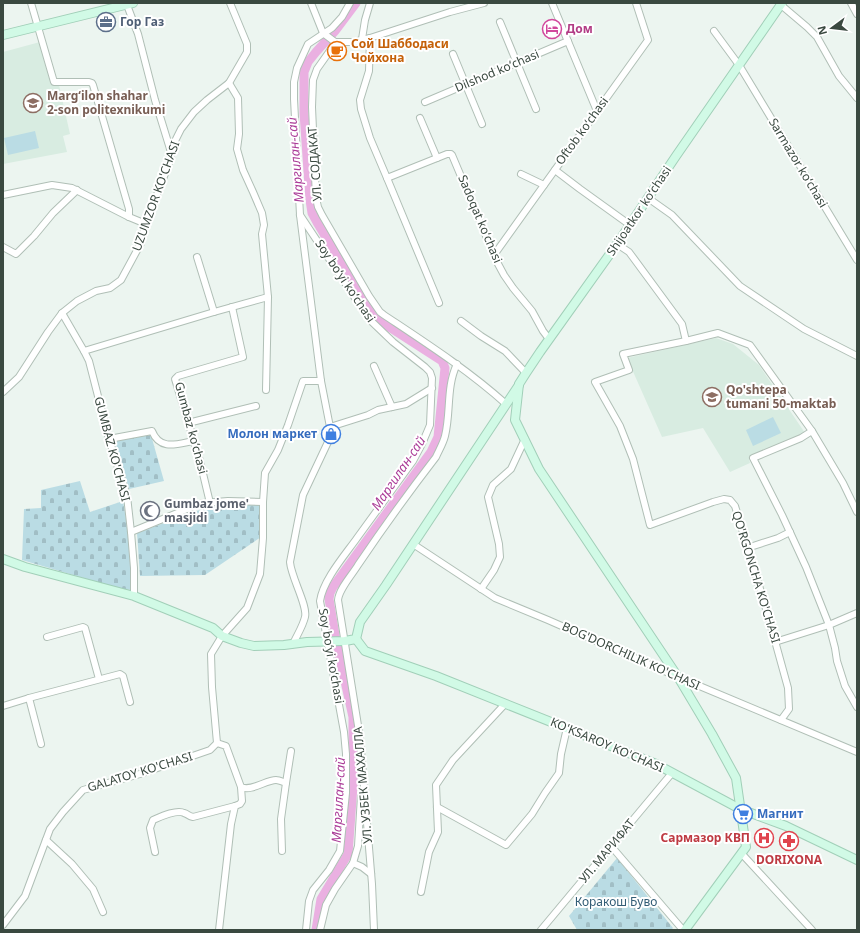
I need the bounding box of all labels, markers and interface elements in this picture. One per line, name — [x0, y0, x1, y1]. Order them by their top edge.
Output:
north arrow — [812, 8, 852, 48]
office icon: Гор Газ — [95, 11, 117, 33]
place label: Гор Газ — [120, 13, 164, 30]
hotel icon: Дом — [541, 18, 563, 40]
place label: Дом — [566, 20, 593, 37]
text: N — [813, 24, 830, 37]
place label: Сой Шаббодаси Чойхона — [351, 35, 449, 66]
cafe icon: Сой Шаббодаси Чойхона — [326, 40, 348, 62]
street label: Dilshod koʻchasi — [452, 45, 542, 96]
place label: Margʻilon shahar 2-son politexnikumi — [47, 87, 165, 118]
school or university icon: Margʻilon shahar 2-son politexnikumi — [22, 92, 44, 114]
street label: Oftob koʻchasi — [551, 93, 612, 168]
street label: Sarmazor koʻchasi — [765, 115, 832, 211]
water label: Маргилан-сай — [282, 116, 308, 203]
street label: УЛ. СОДАКАТ — [303, 126, 326, 202]
street label: UZUMZOR KO'CHASI — [128, 138, 183, 253]
street label: Shijoatkor koʻchasi — [602, 163, 675, 259]
street label: Sadoqat koʻchasi — [454, 172, 507, 265]
street label: Soy boʻyi koʻchasi — [311, 236, 379, 325]
street label: Gumbaz koʻchasi — [171, 380, 212, 476]
place label: Qo'shtepa tumani 50-maktab — [726, 381, 837, 412]
school or university icon: Qo'shtepa tumani 50-maktab — [701, 386, 723, 408]
street label: GUMBAZ KO'CHASI — [90, 395, 135, 503]
shop icon: Молон маркет — [320, 423, 342, 445]
place label: Молон маркет — [227, 425, 317, 442]
water label: Маргилан-сай — [367, 432, 430, 514]
place label: Gumbaz jome' masjidi — [164, 495, 249, 526]
mosque icon: Gumbaz jome' masjidi — [139, 500, 161, 522]
street label: QO'RGONCHA KO'CHASI — [728, 509, 785, 645]
street label: Soy boʻyi koʻchasi — [315, 607, 348, 705]
street label: BOG'DORCHILIK KO'CHASI — [559, 617, 703, 694]
street label: KO'KSAROY KO'CHASI — [548, 713, 667, 776]
street label: УЛ. УЗБЕК МАХАЛЛА — [349, 725, 376, 844]
street label: GALATOY KO'CHASI — [85, 747, 195, 796]
water label: Маргилан-сай — [327, 756, 349, 843]
supermarket icon: Магнит — [732, 803, 754, 825]
place label: Магнит — [757, 805, 803, 822]
street label: УЛ. МАРИФАТ — [575, 815, 639, 886]
hospital icon: Сармазор КВП — [753, 827, 775, 849]
place label: Сармазор КВП — [661, 829, 750, 846]
pharmacy icon: DORIXONA — [778, 830, 800, 852]
place label: DORIXONA — [756, 851, 823, 868]
park label: Коракош Буво — [575, 893, 657, 910]

